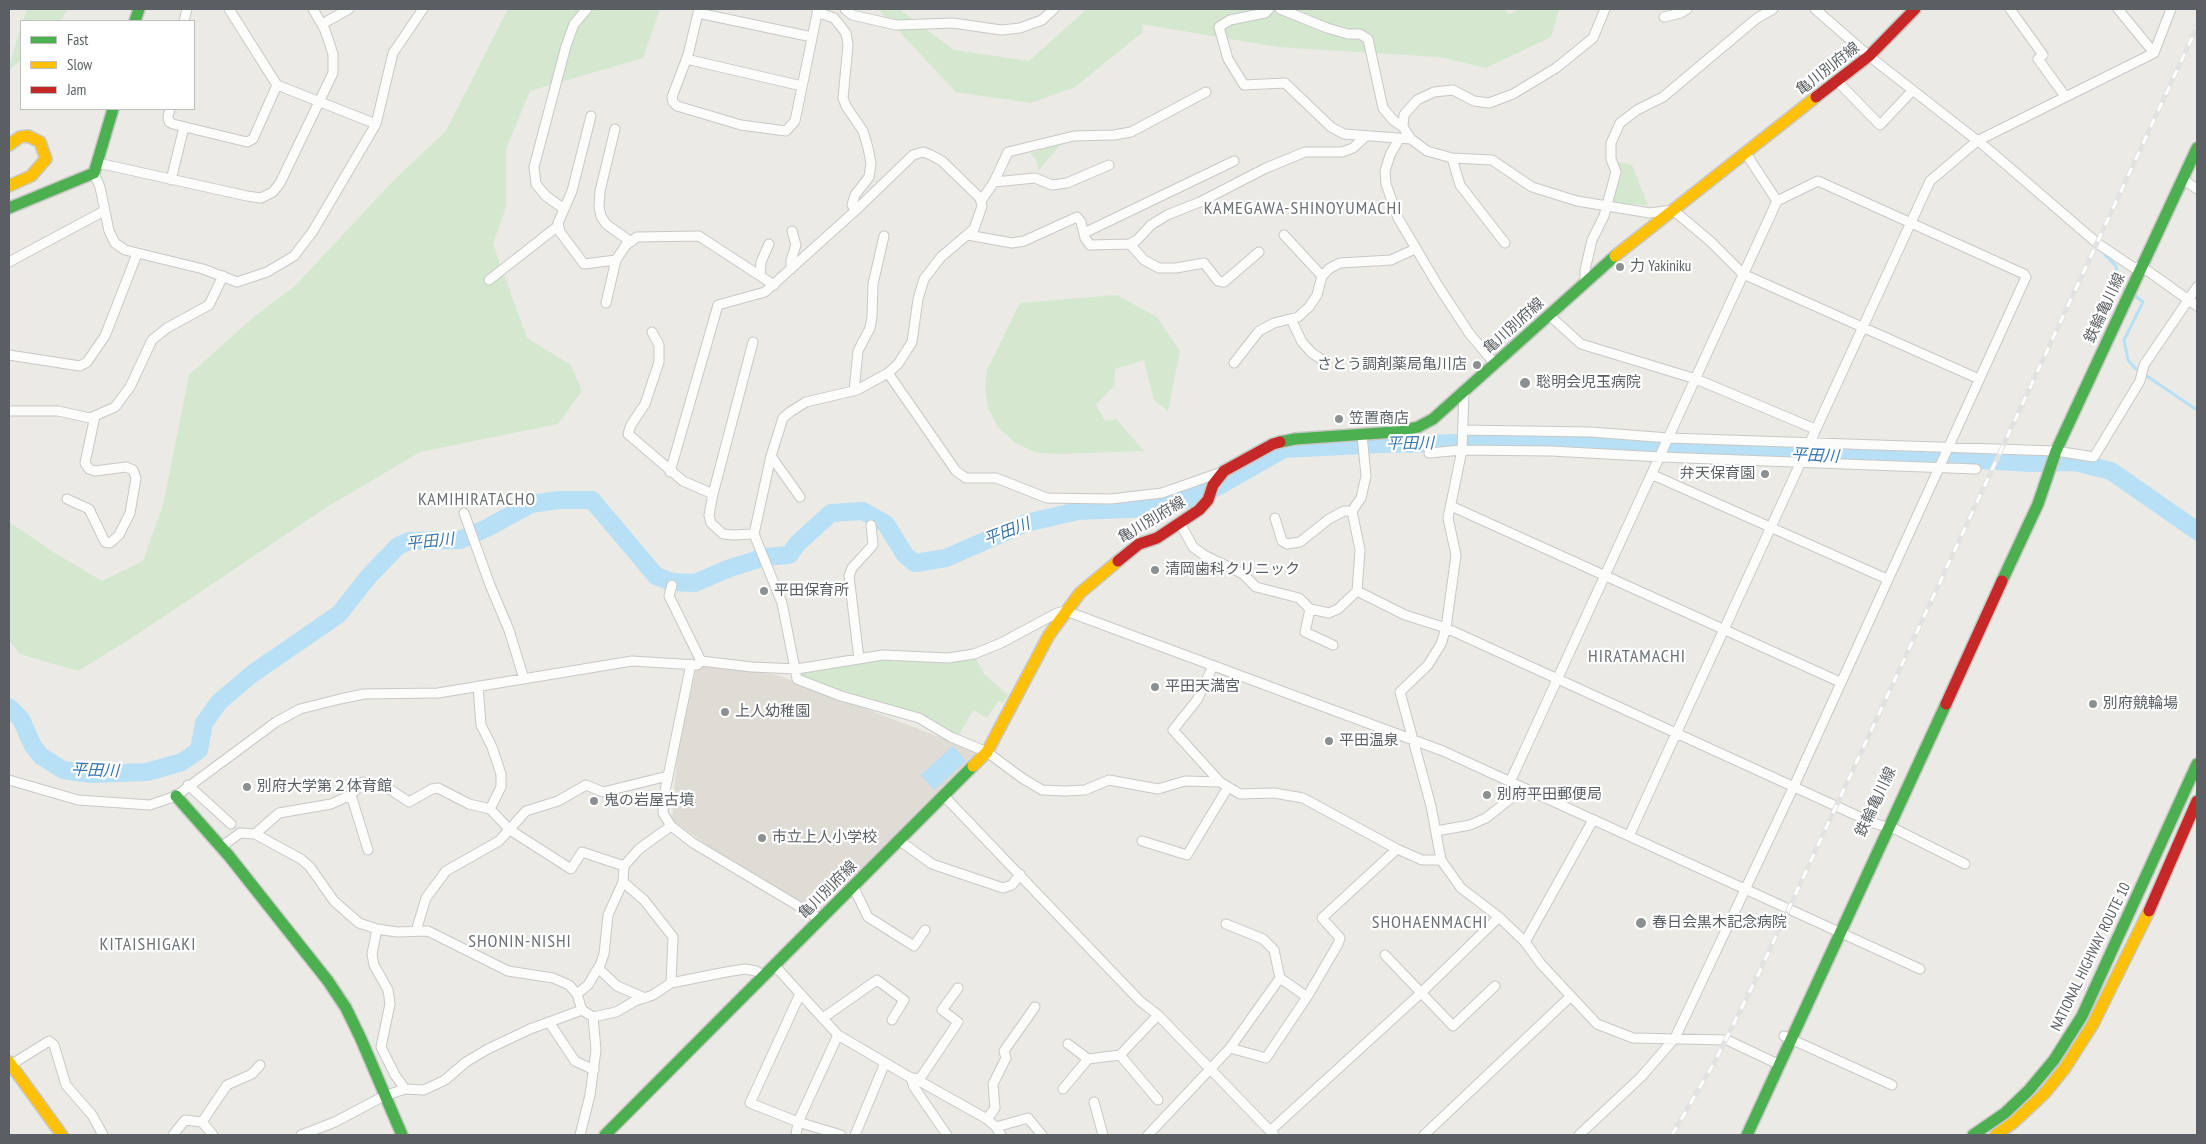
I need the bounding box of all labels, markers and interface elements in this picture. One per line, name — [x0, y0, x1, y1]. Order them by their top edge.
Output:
legend — [20, 20, 195, 110]
text: Fast — [67, 30, 88, 49]
street label: 亀川別府線 — [1793, 39, 1863, 99]
text: Slow — [67, 55, 92, 74]
text: Jam — [67, 80, 86, 99]
district label: KAMEGAWA-SHINOYUMACHI — [1201, 198, 1405, 220]
place label: 力 Yakiniku — [1630, 258, 1691, 276]
marker: 力 Yakiniku — [1614, 261, 1626, 273]
street label: 鉄輪亀川線 — [2081, 270, 2129, 346]
street label: 亀川別府線 — [1480, 294, 1548, 358]
place label: さとう調剤薬局亀川店 — [1317, 356, 1467, 374]
marker: さとう調剤薬局亀川店 — [1471, 359, 1483, 371]
place label: 聡明会児玉病院 — [1536, 374, 1641, 392]
marker: 聡明会児玉病院 — [1518, 376, 1532, 390]
place label: 笠置商店 — [1349, 410, 1409, 428]
marker: 笠置商店 — [1333, 413, 1345, 425]
water label: 平田川 — [1386, 434, 1434, 454]
water label: 平田川 — [1791, 445, 1839, 467]
place label: 弁天保育園 — [1680, 465, 1755, 483]
marker: 弁天保育園 — [1759, 468, 1771, 480]
district label: KAMIHIRATACHO — [416, 489, 538, 511]
street label: 亀川別府線 — [1115, 493, 1189, 547]
water label: 平田川 — [981, 514, 1033, 550]
water label: 平田川 — [405, 530, 455, 554]
place label: 清岡歯科クリニック — [1165, 561, 1300, 579]
marker: 清岡歯科クリニック — [1149, 564, 1161, 576]
place label: 平田保育所 — [774, 582, 849, 600]
marker: 平田保育所 — [758, 585, 770, 597]
district label: HIRATAMACHI — [1587, 646, 1687, 668]
place label: 平田天満宮 — [1165, 678, 1240, 696]
marker: 平田天満宮 — [1149, 681, 1161, 693]
place label: 別府競輪場 — [2103, 695, 2178, 713]
marker: 別府競輪場 — [2087, 698, 2099, 710]
place label: 上人幼稚園 — [735, 703, 810, 721]
marker: 上人幼稚園 — [719, 706, 731, 718]
place label: 平田温泉 — [1339, 732, 1399, 750]
marker: 平田温泉 — [1323, 735, 1335, 747]
water label: 平田川 — [71, 761, 119, 781]
street label: 鉄輪亀川線 — [1852, 764, 1900, 840]
place label: 別府大学第２体育館 — [257, 778, 392, 796]
marker: 別府大学第２体育館 — [241, 781, 253, 793]
place label: 別府平田郵便局 — [1497, 786, 1602, 804]
marker: 別府平田郵便局 — [1481, 789, 1493, 801]
place label: 鬼の岩屋古墳 — [604, 792, 694, 810]
marker: 鬼の岩屋古墳 — [588, 795, 600, 807]
place label: 市立上人小学校 — [772, 829, 877, 847]
marker: 市立上人小学校 — [756, 832, 768, 844]
street label: 亀川別府線 — [795, 857, 861, 923]
street label: NATIONAL HIGHWAY ROUTE 10 — [2047, 880, 2135, 1034]
district label: SHOHAENMACHI — [1370, 912, 1490, 934]
place label: 春日会黒木記念病院 — [1652, 914, 1787, 932]
marker: 春日会黒木記念病院 — [1634, 916, 1648, 930]
district label: SHONIN-NISHI — [467, 931, 573, 953]
district label: KITAISHIGAKI — [98, 934, 198, 956]

